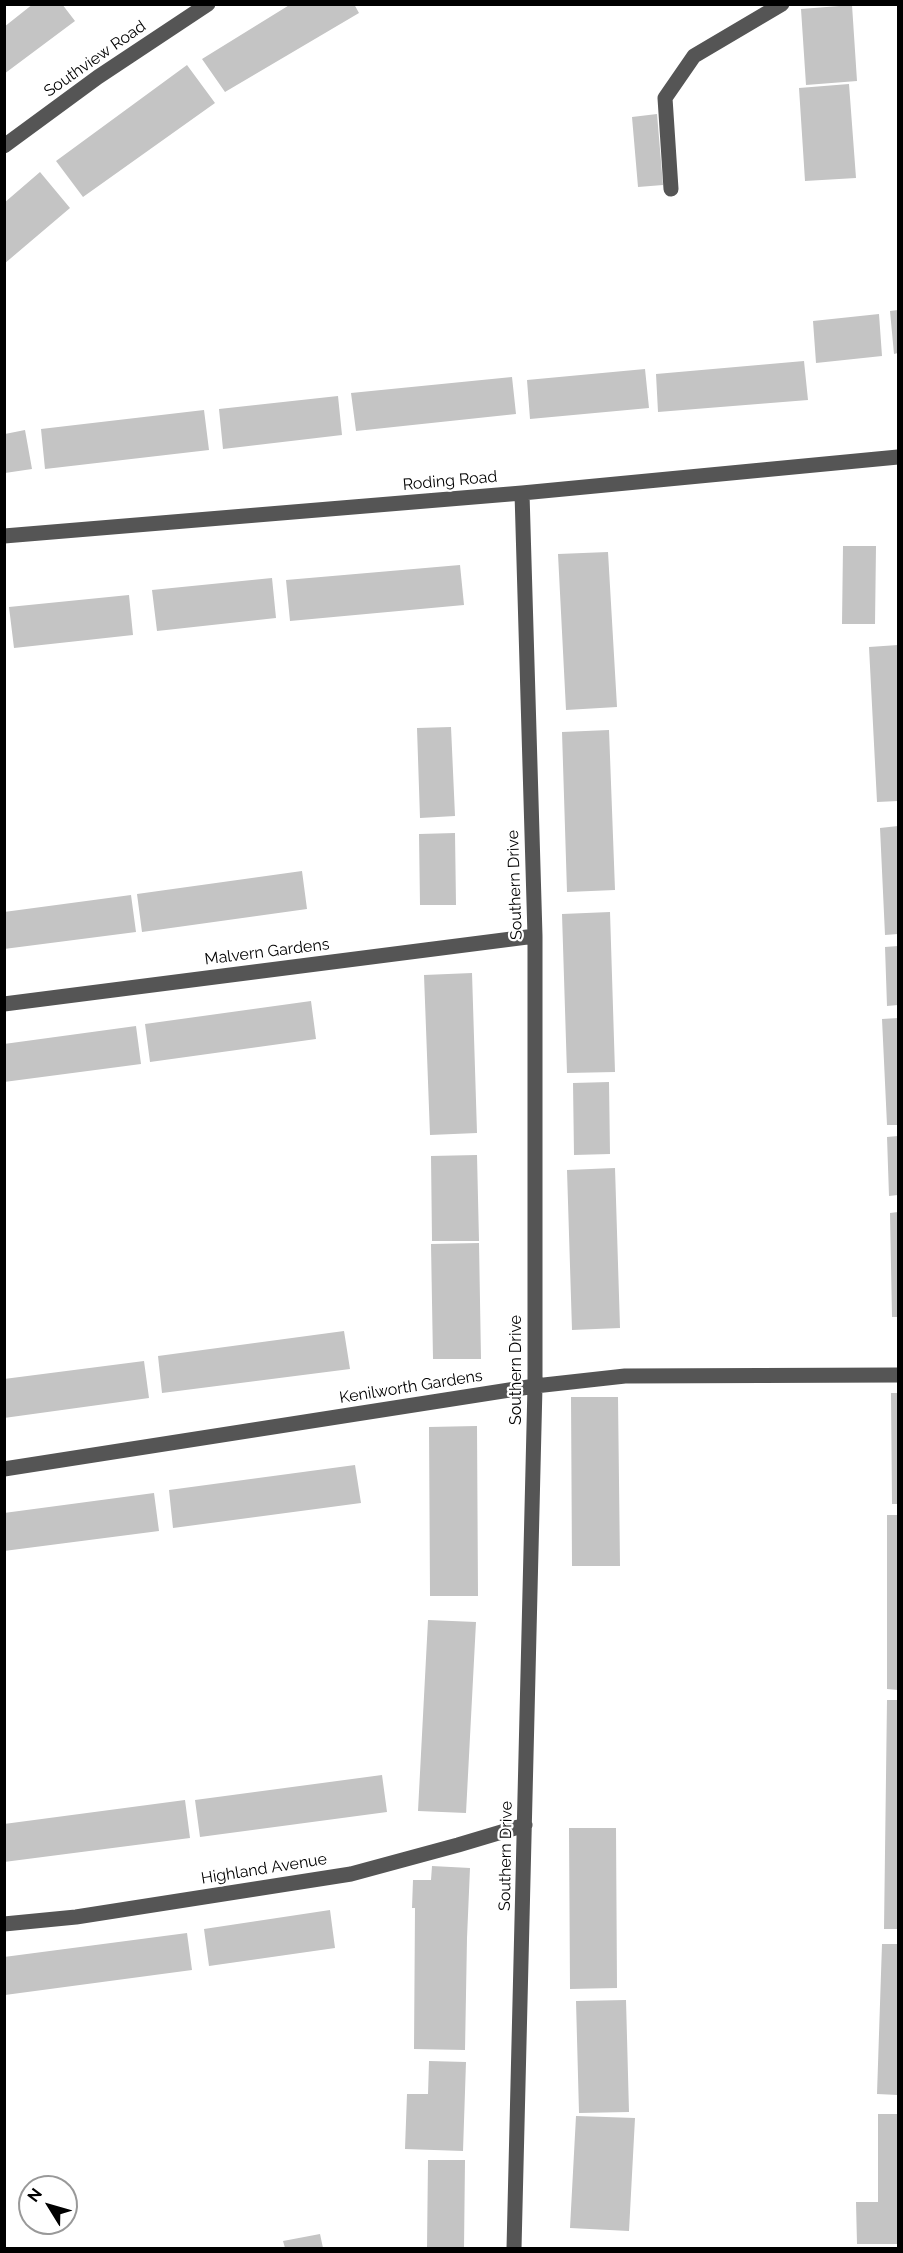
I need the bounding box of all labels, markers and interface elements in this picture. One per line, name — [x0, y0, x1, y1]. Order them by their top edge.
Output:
street label: Southview Road — [40, 17, 150, 101]
street label: Roding Road — [402, 467, 498, 495]
street label: Southern Drive — [503, 830, 527, 940]
street label: Malvern Gardens — [204, 935, 330, 969]
street label: Southern Drive — [506, 1315, 526, 1425]
street label: Kenilworth Gardens — [338, 1366, 484, 1408]
street label: Southern Drive — [495, 1801, 517, 1911]
street label: Highland Avenue — [200, 1850, 328, 1888]
north arrow — [18, 2175, 78, 2235]
text: N — [24, 2184, 46, 2206]

